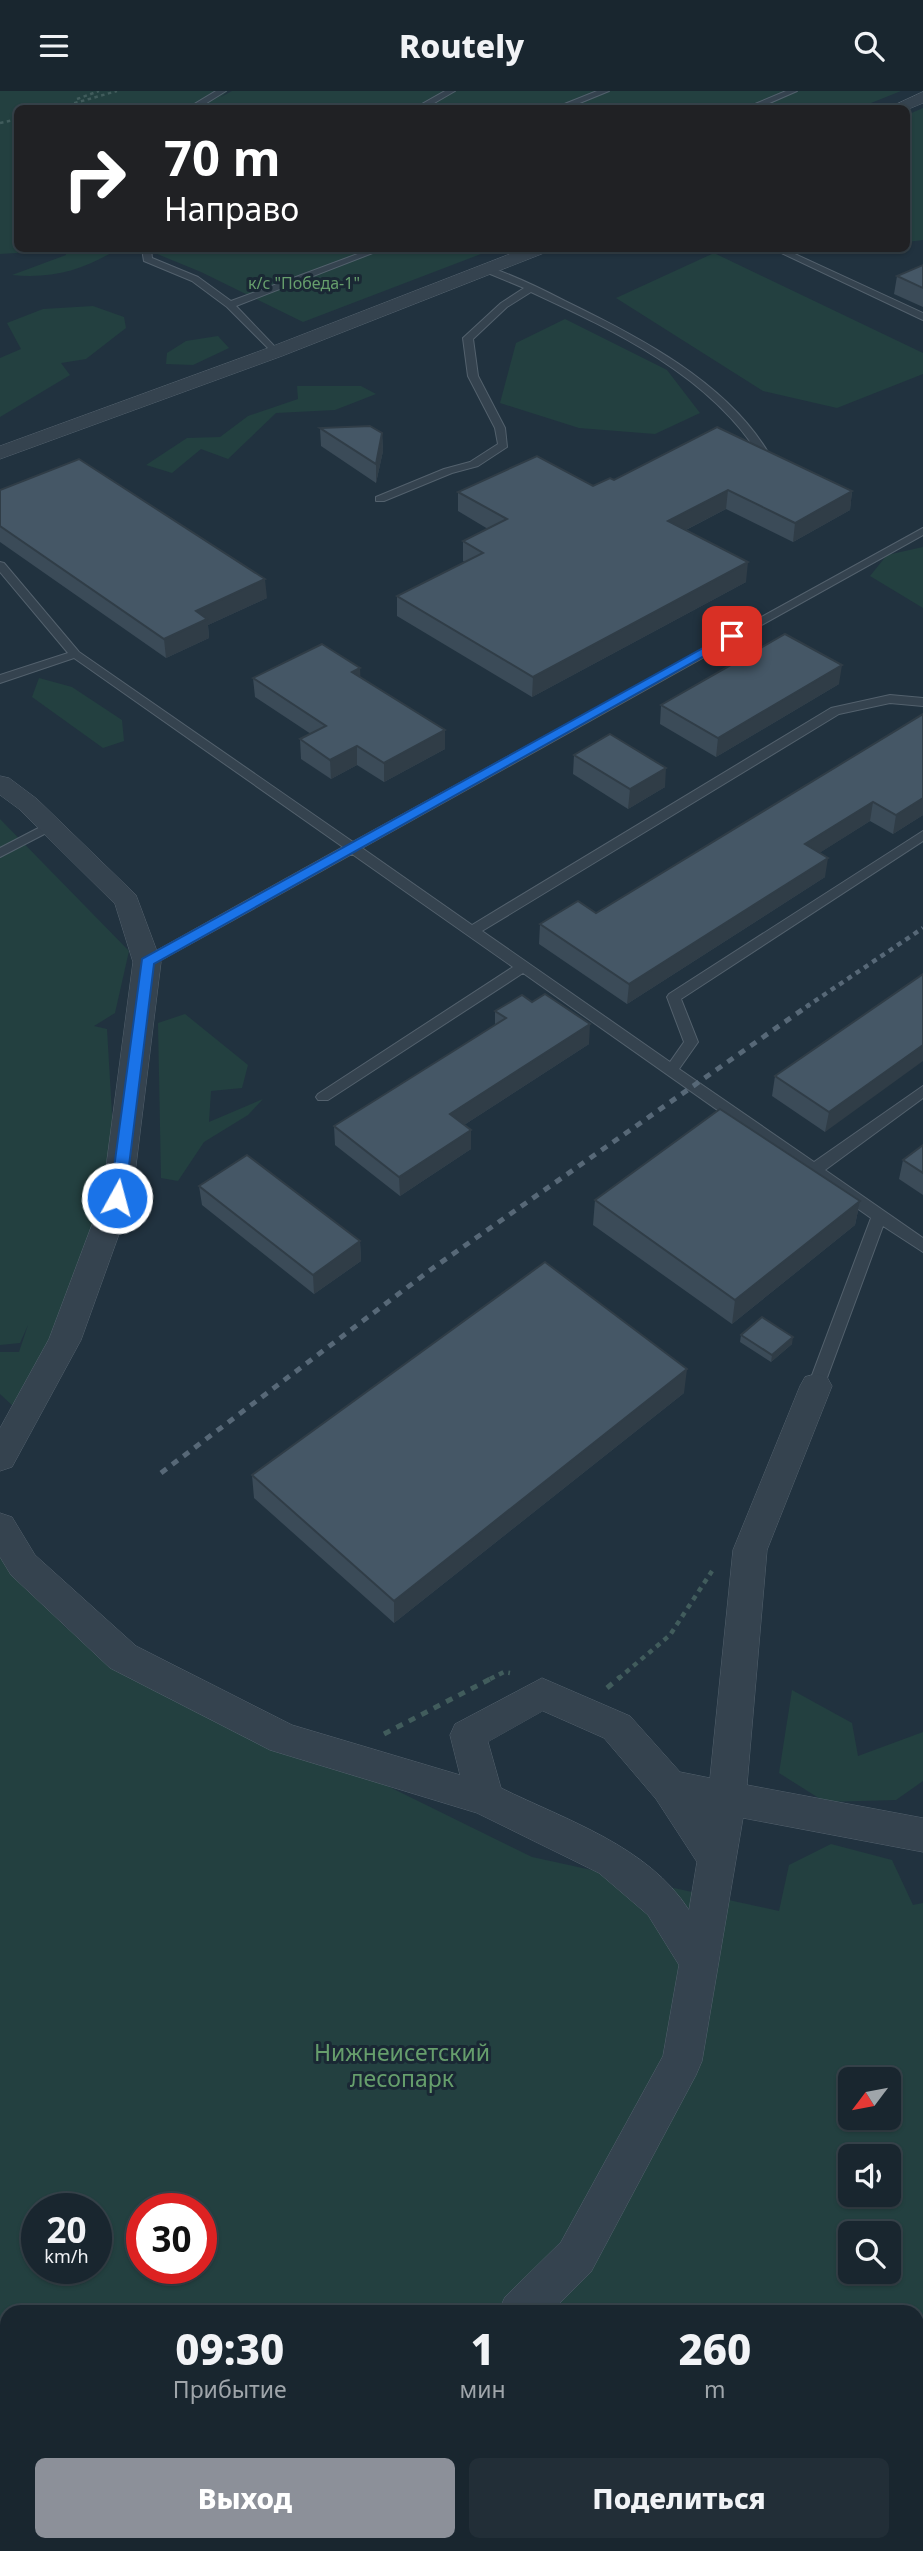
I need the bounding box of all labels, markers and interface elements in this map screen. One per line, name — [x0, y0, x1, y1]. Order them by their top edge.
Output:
text: Routely — [399, 24, 524, 67]
icon: menu — [35, 27, 73, 65]
icon: search — [850, 27, 888, 65]
text: 70 m — [164, 124, 281, 190]
icon: right — [49, 133, 140, 224]
text: Направо — [164, 187, 299, 230]
park label: к/с "Победа-1" — [248, 272, 360, 294]
pin — [702, 606, 762, 666]
icon: arrive — [713, 617, 751, 655]
position arrow — [80, 1161, 154, 1235]
park label: Нижнеисетский лесопарк — [314, 2036, 490, 2094]
north arrow — [838, 2067, 901, 2130]
map controls — [838, 2067, 901, 2284]
button: sound — [838, 2144, 901, 2207]
speed limit sign: 30 — [126, 2193, 217, 2284]
text: 20 — [46, 2206, 87, 2253]
button: search — [838, 2221, 901, 2284]
text: km/h — [44, 2244, 89, 2268]
text: 09:30 — [175, 2320, 284, 2377]
text: 1 — [470, 2320, 495, 2377]
text: 260 — [678, 2320, 751, 2377]
text: Прибытие — [173, 2373, 287, 2405]
text: мин — [460, 2373, 506, 2405]
text: m — [704, 2373, 726, 2405]
button: Выход — [35, 2458, 455, 2538]
button: Поделиться — [469, 2458, 889, 2538]

